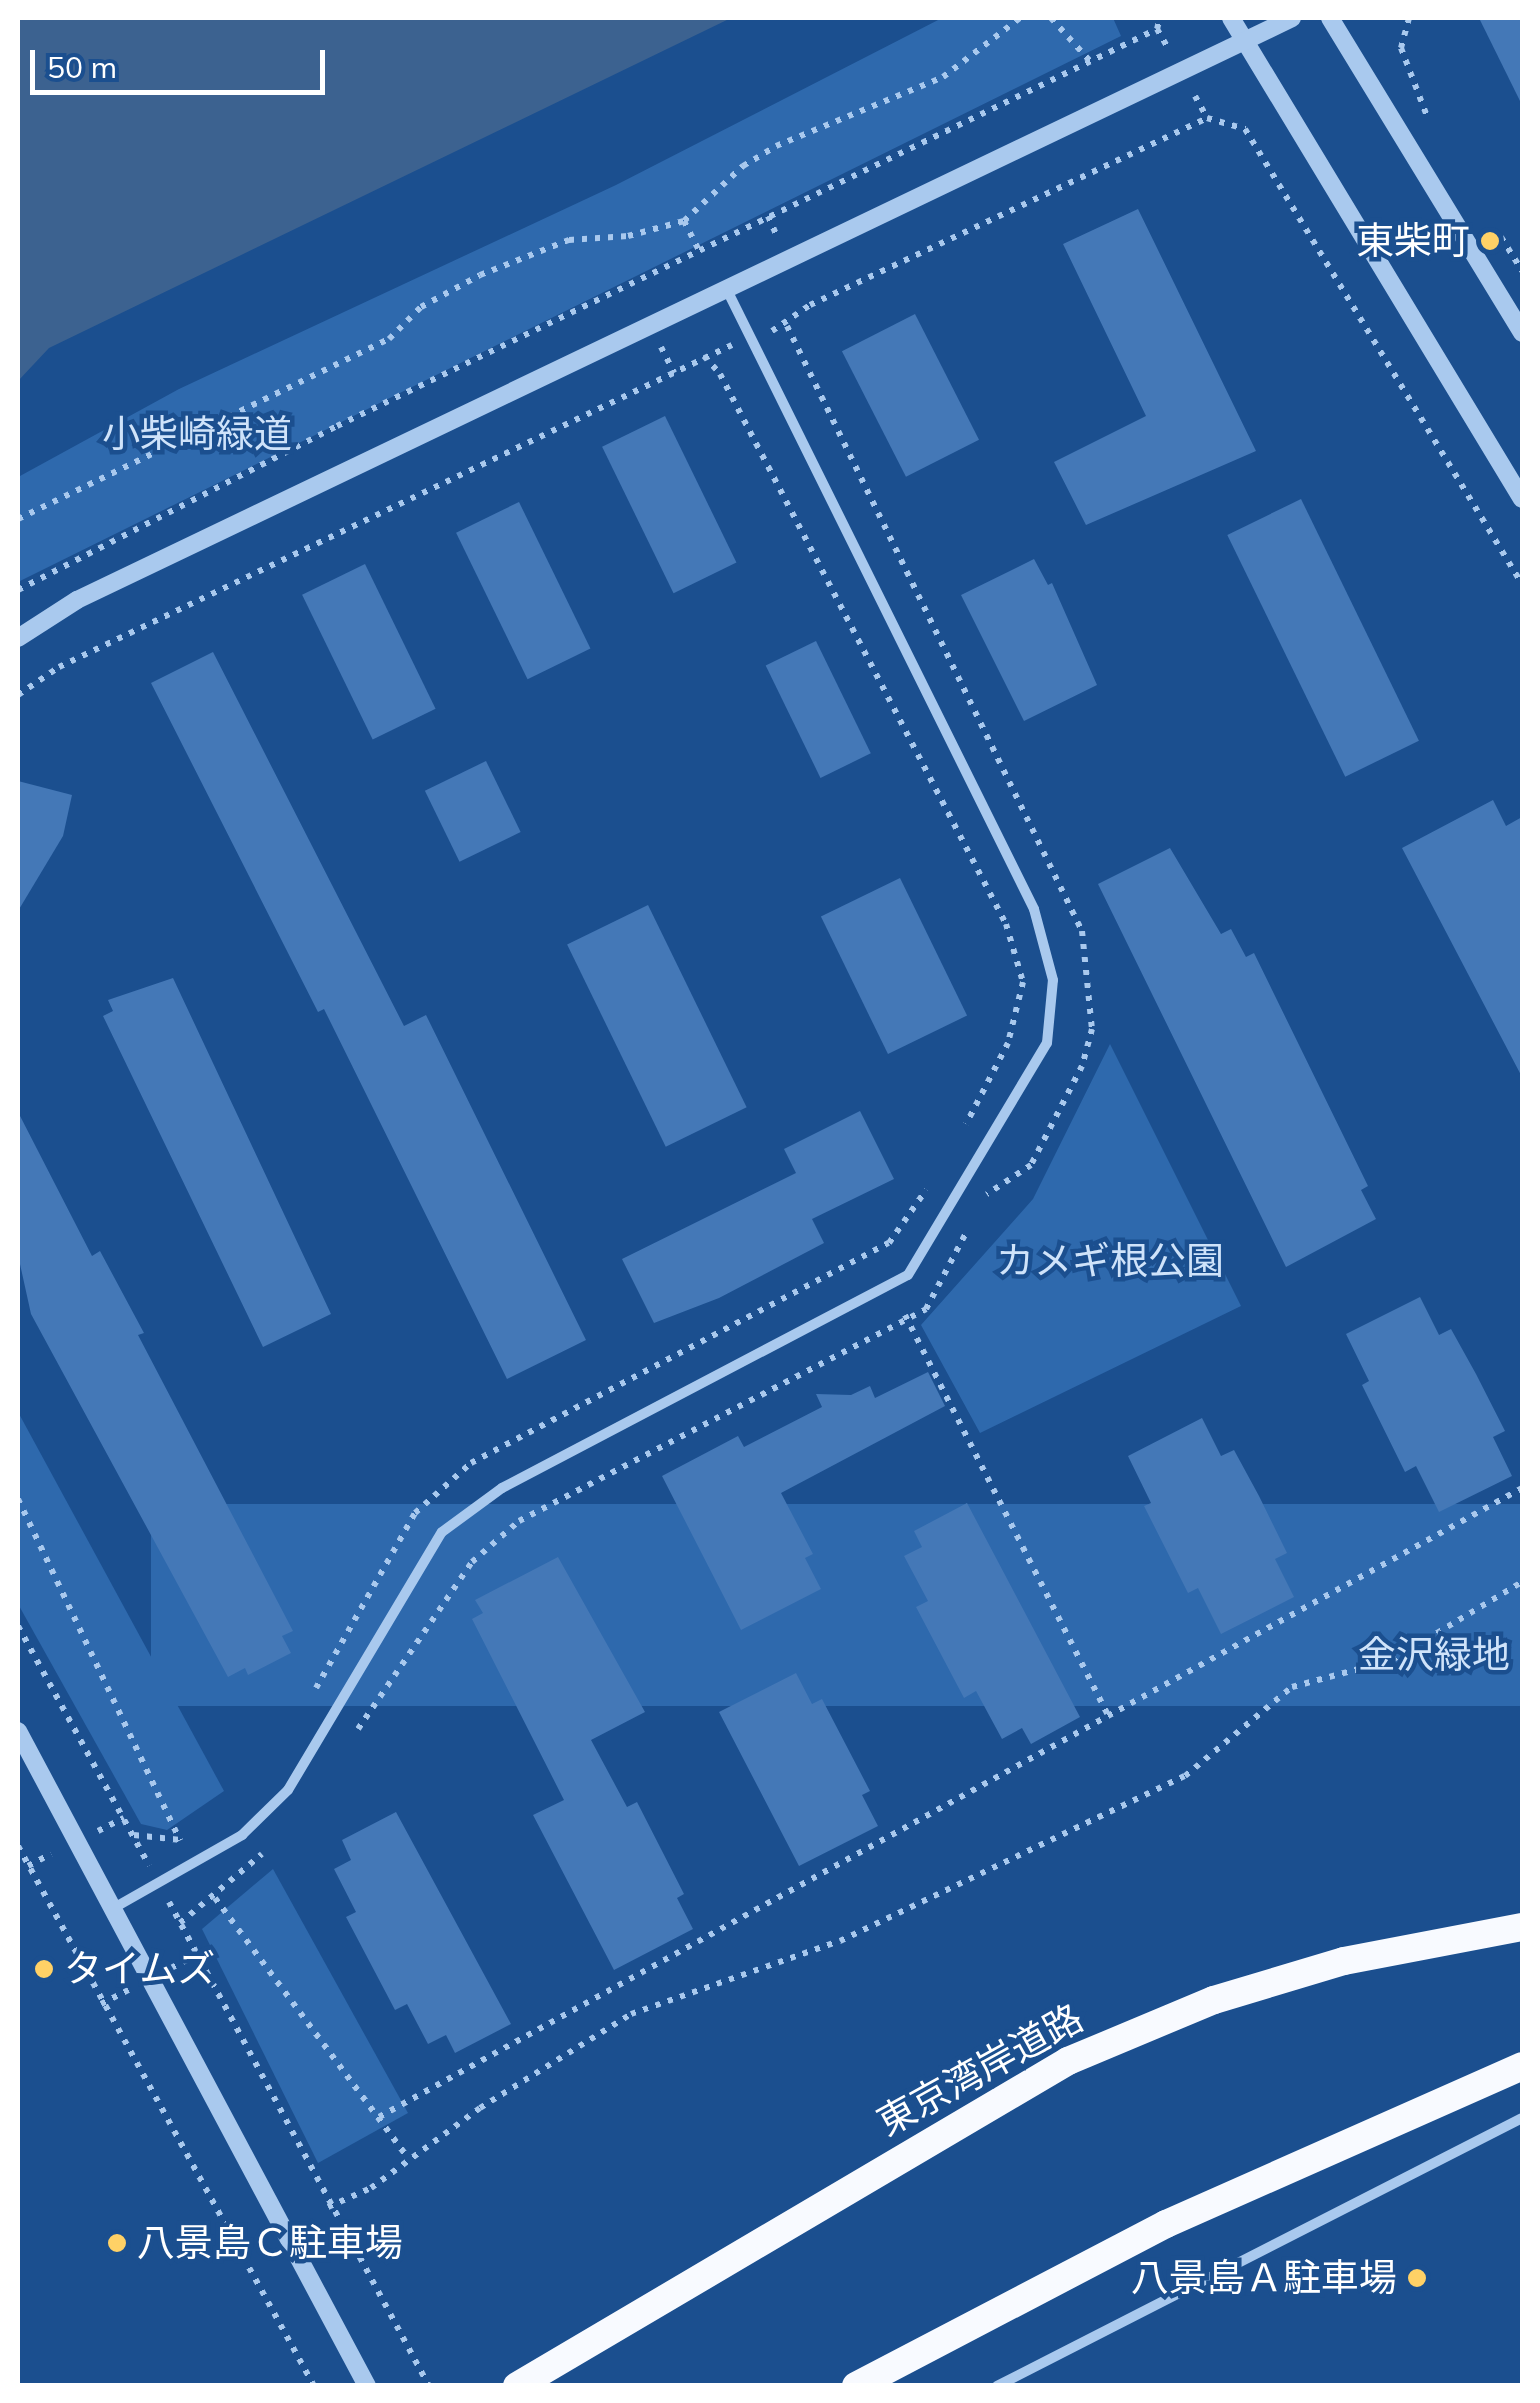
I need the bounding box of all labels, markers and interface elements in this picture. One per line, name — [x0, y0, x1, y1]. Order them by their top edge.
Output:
scale bar — [35, 30, 330, 92]
text: 50 m — [47, 48, 117, 86]
place label: 東柴町 — [1356, 218, 1470, 264]
marker: 東柴町 — [1479, 230, 1501, 252]
park label: 小柴崎緑道 — [102, 411, 292, 457]
park label: カメギ根公園 — [996, 1238, 1224, 1284]
park label: 金沢緑地 — [1358, 1632, 1510, 1678]
place label: タイムズ — [64, 1946, 216, 1992]
marker: タイムズ — [33, 1958, 55, 1980]
street label: 東京湾岸道路 — [869, 1995, 1091, 2145]
place label: 八景島Ｃ駐車場 — [137, 2220, 403, 2266]
marker: 八景島Ｃ駐車場 — [106, 2232, 128, 2254]
place label: 八景島Ａ駐車場 — [1131, 2255, 1397, 2301]
marker: 八景島Ａ駐車場 — [1406, 2267, 1428, 2289]

